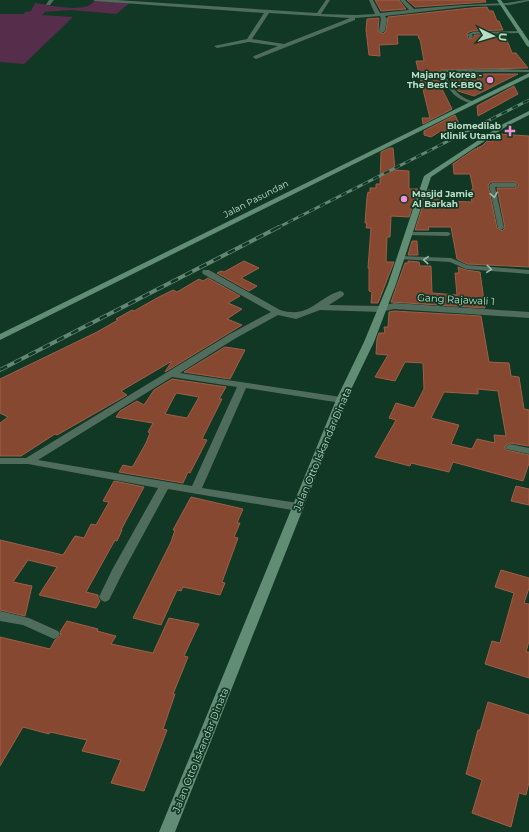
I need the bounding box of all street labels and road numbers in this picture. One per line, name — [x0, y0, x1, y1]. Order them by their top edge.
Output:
street label: Jalan Pasundan — [220, 177, 290, 220]
street label: Gang Rajawali 1 — [417, 291, 495, 308]
street label: Jalan Otto Iskandar Dinata — [290, 385, 354, 514]
street label: Jalan Otto Iskandar Dinata — [169, 686, 231, 815]

